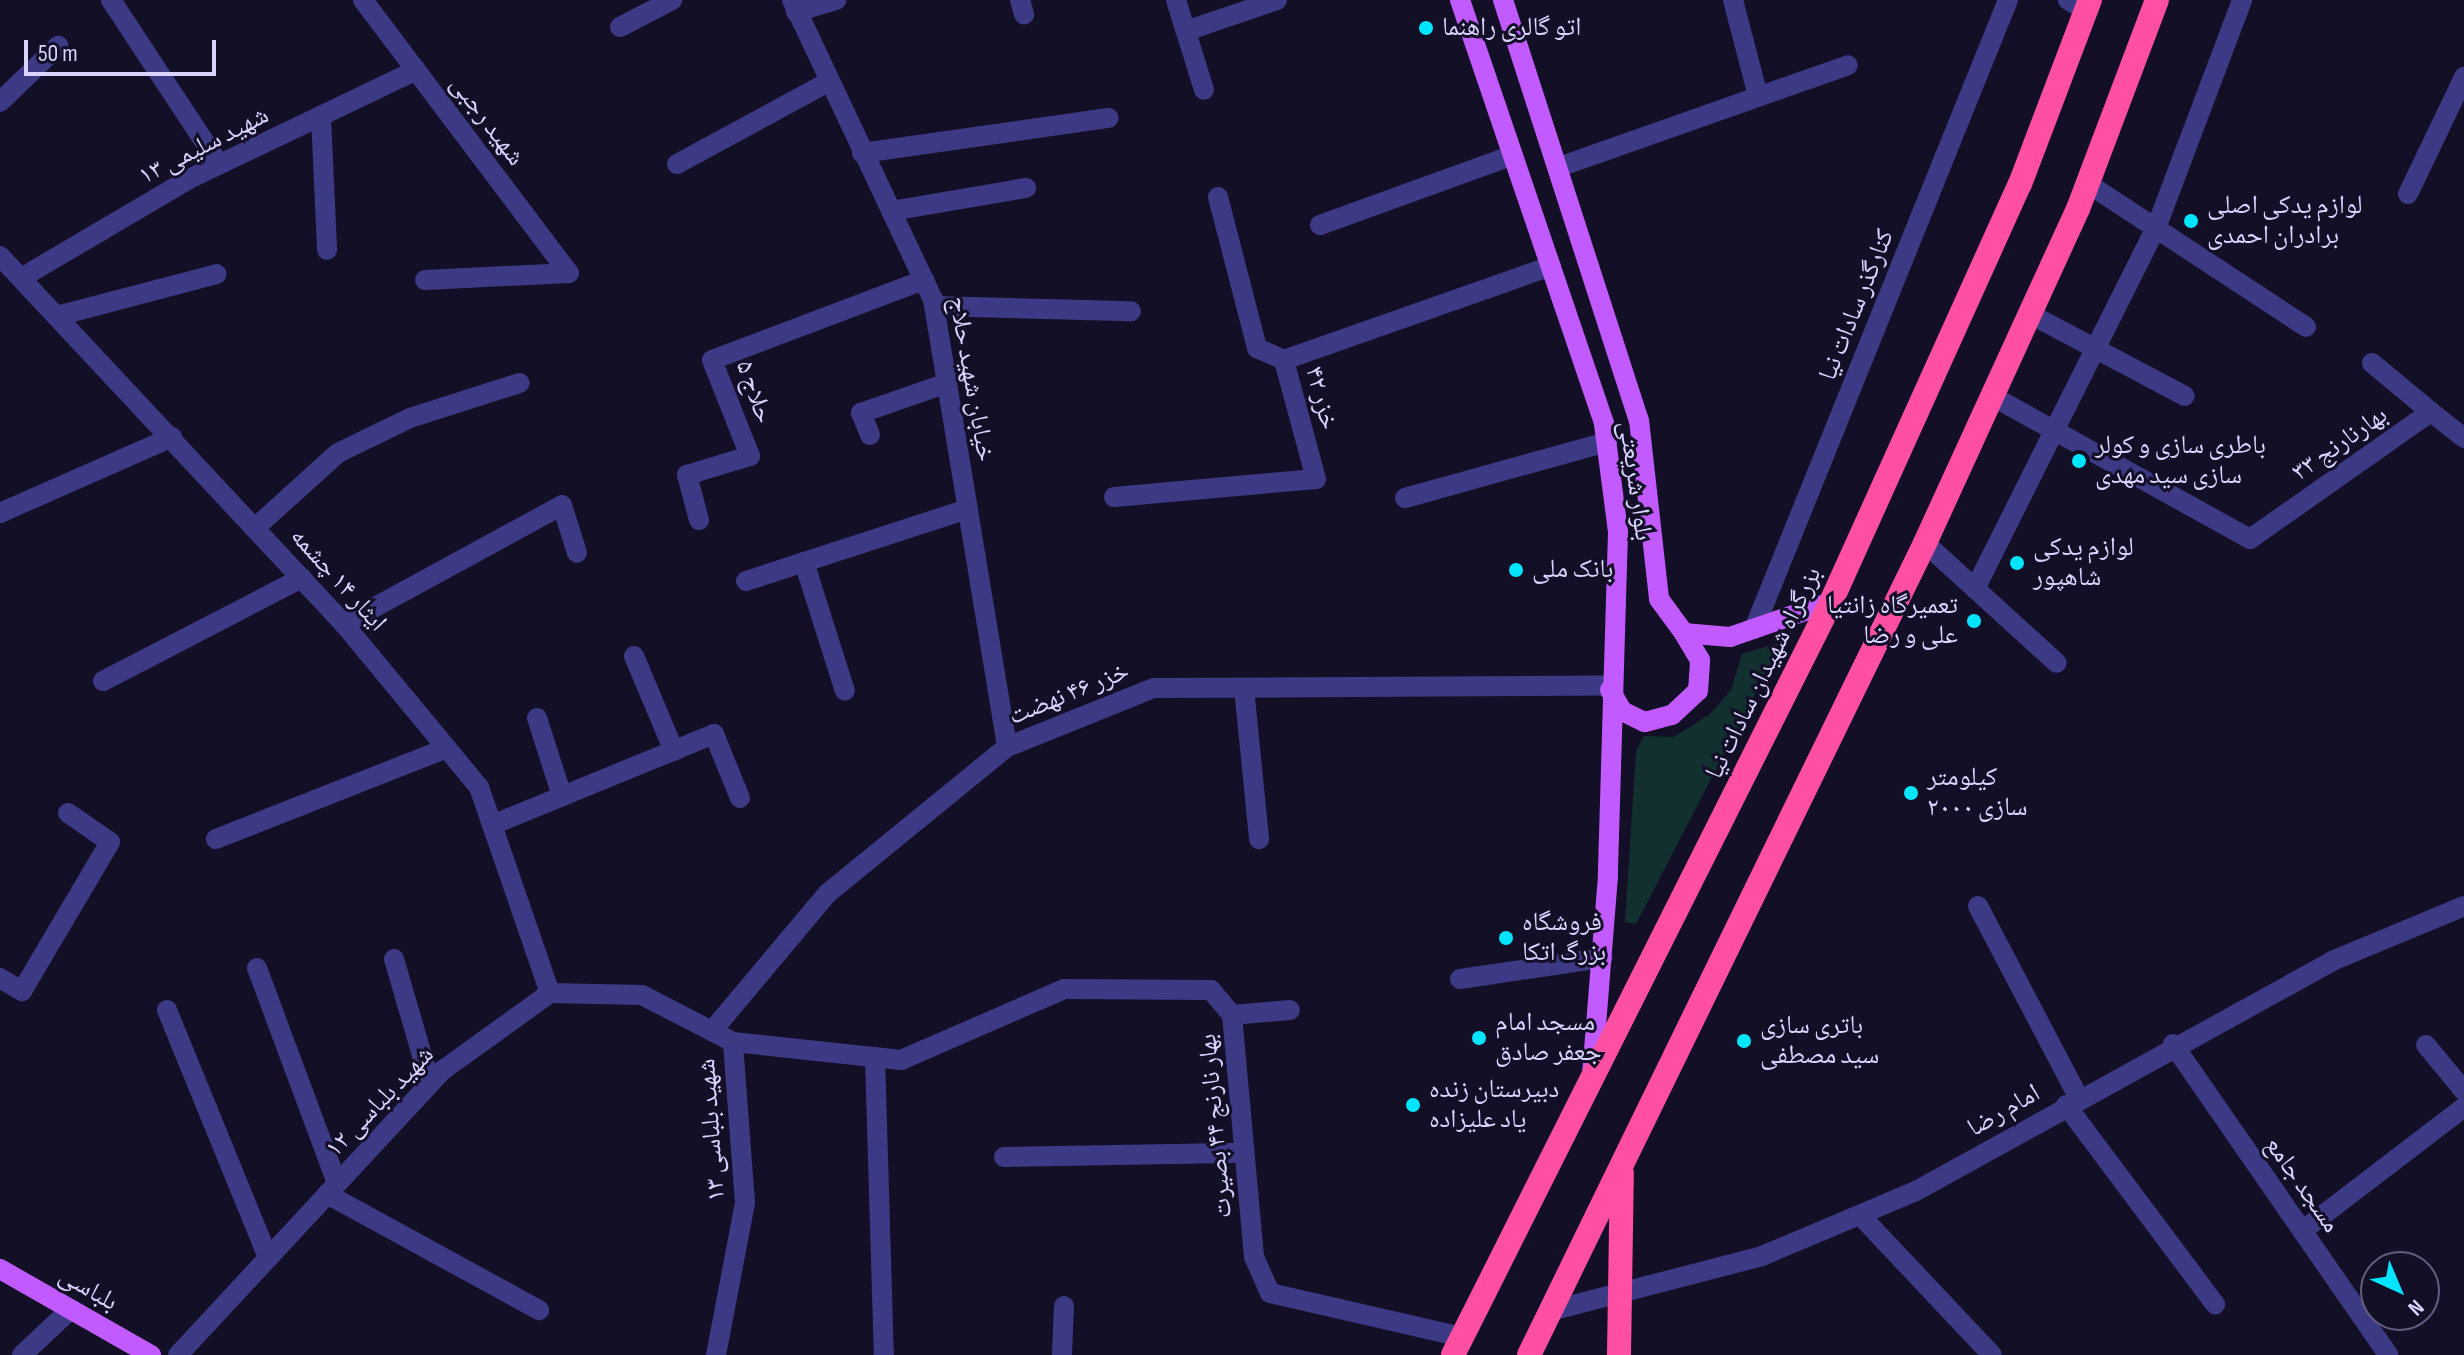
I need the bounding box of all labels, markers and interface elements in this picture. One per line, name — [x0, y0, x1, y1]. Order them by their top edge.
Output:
place label: اتو گالری راهنما — [1442, 12, 1581, 44]
marker: اتو گالری راهنما — [1417, 19, 1435, 37]
scale bar — [28, 24, 220, 74]
text: 50 m — [38, 39, 78, 68]
street label: شهید رجبی — [443, 70, 531, 172]
street label: شهید سلیمی ۱۳ — [134, 100, 274, 192]
place label: لوازم یدکی اصلی برادران احمدی — [2207, 190, 2363, 252]
marker: لوازم یدکی اصلی برادران احمدی — [2182, 212, 2200, 230]
street label: کنارگذر سادات نیا — [1813, 225, 1901, 385]
street label: خیابان شهید حلاج — [941, 294, 1001, 464]
street label: حلاج ۵ — [728, 356, 780, 428]
street label: خزر ۴۲ — [1298, 363, 1344, 433]
street label: بهارنارنج ۳۳ — [2286, 400, 2394, 488]
street label: بلوار شریعتی — [1611, 419, 1659, 543]
place label: باطری سازی و کولر سازی سید مهدی — [2095, 430, 2266, 492]
marker: باطری سازی و کولر سازی سید مهدی — [2070, 452, 2088, 470]
street label: ایثار ۱۴ چشمه — [283, 522, 393, 638]
place label: لوازم یدکی شاهپور — [2033, 532, 2134, 594]
place label: بانک ملی — [1532, 554, 1613, 586]
marker: لوازم یدکی شاهپور — [2008, 554, 2026, 572]
marker: بانک ملی — [1507, 561, 1525, 579]
street label: بزرگراه شهیدان سادات نیا — [1699, 562, 1829, 784]
place label: تعمیرگاه زانتیا علی و رضا — [1827, 590, 1958, 652]
marker: تعمیرگاه زانتیا علی و رضا — [1965, 612, 1983, 630]
street label: خزر ۴۶ نهضت — [1004, 656, 1134, 732]
place label: کیلومتر سازی ۲۰۰۰ — [1927, 762, 2028, 824]
marker: کیلومتر سازی ۲۰۰۰ — [1902, 784, 1920, 802]
place label: فروشگاه بزرگ اتکا — [1522, 907, 1606, 968]
marker: فروشگاه بزرگ اتکا — [1497, 929, 1515, 947]
place label: مسجد امام جعفر صادق — [1495, 1007, 1602, 1068]
place label: باتری سازی سید مصطفی — [1760, 1010, 1879, 1072]
marker: مسجد امام جعفر صادق — [1470, 1029, 1488, 1047]
marker: باتری سازی سید مصطفی — [1735, 1032, 1753, 1050]
street label: بهار نارنج ۴۴ بصیرت — [1192, 1033, 1240, 1219]
street label: شهید بلباسی ١٢ — [319, 1040, 441, 1164]
street label: شهید بلباسی ١٣ — [691, 1058, 733, 1202]
place label: دبیرستان زنده یاد علیزاده — [1429, 1074, 1559, 1136]
street label: امام رضا — [1962, 1078, 2046, 1144]
marker: دبیرستان زنده یاد علیزاده — [1404, 1096, 1422, 1114]
street label: مسجد جامع — [2258, 1131, 2346, 1239]
north arrow — [2360, 1251, 2440, 1331]
street label: بلباسی — [53, 1260, 123, 1318]
text: N — [2402, 1293, 2429, 1321]

